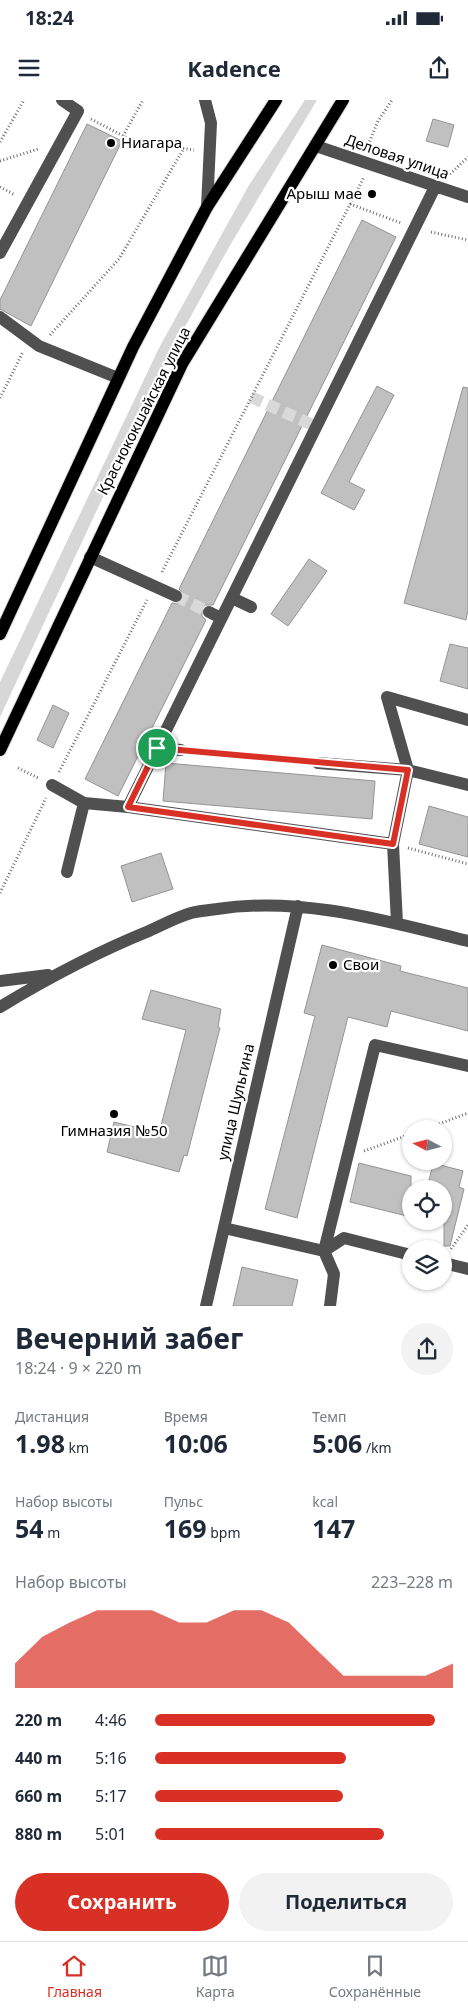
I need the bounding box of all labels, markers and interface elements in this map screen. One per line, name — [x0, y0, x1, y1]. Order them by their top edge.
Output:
text: 18:24 — [25, 5, 74, 31]
text: Kadence — [187, 53, 281, 83]
icon: menu — [15, 54, 43, 82]
icon: share — [425, 54, 453, 82]
street label: Деловая улица — [343, 129, 452, 183]
place label: Ниагара — [121, 132, 182, 152]
marker: Ниагара — [105, 137, 117, 149]
place label: Арыш мае — [286, 183, 362, 203]
marker: Арыш мае — [366, 188, 378, 200]
street label: Краснококшайская улица — [92, 323, 194, 498]
pin — [136, 727, 178, 769]
icon: arrive — [143, 734, 171, 762]
place label: Свои — [343, 954, 379, 974]
marker: Свои — [327, 959, 339, 971]
street label: улица Шульгина — [212, 1041, 258, 1162]
marker: Гимназия №50 — [108, 1108, 120, 1120]
place label: Гимназия №50 — [60, 1120, 168, 1140]
north arrow — [402, 1120, 452, 1170]
map controls — [402, 1120, 452, 1290]
button: locate — [402, 1180, 452, 1230]
button: layers — [402, 1240, 452, 1290]
text: Вечерний забег — [15, 1319, 243, 1357]
button: share — [401, 1323, 453, 1375]
text: 18:24 · 9 × 220 m — [15, 1357, 142, 1379]
text: Дистанция — [15, 1407, 89, 1426]
text: Время — [164, 1407, 208, 1426]
text: Темп — [312, 1407, 347, 1426]
text: 1.98 — [15, 1426, 65, 1460]
text: 10:06 — [164, 1426, 228, 1460]
text: 5:06 — [312, 1426, 362, 1460]
text: km — [65, 1438, 89, 1457]
text: /km — [362, 1438, 392, 1457]
text: Набор высоты — [15, 1492, 113, 1511]
text: Пульс — [164, 1492, 203, 1511]
text: kcal — [312, 1492, 338, 1511]
text: 54 — [15, 1511, 44, 1545]
text: 169 — [164, 1511, 207, 1545]
text: 147 — [312, 1511, 355, 1545]
text: m — [44, 1523, 60, 1542]
text: bpm — [207, 1523, 241, 1542]
text: Набор высоты — [15, 1571, 127, 1593]
text: 223–228 m — [371, 1571, 453, 1593]
text: 220 m — [15, 1709, 62, 1731]
text: 4:46 — [95, 1709, 127, 1731]
text: 440 m — [15, 1747, 62, 1769]
text: 5:16 — [95, 1747, 127, 1769]
text: 660 m — [15, 1785, 62, 1807]
text: 5:17 — [95, 1785, 127, 1807]
text: 880 m — [15, 1823, 62, 1845]
text: 5:01 — [95, 1823, 127, 1845]
button: Сохранить — [15, 1873, 229, 1931]
button: Поделиться — [239, 1873, 453, 1931]
tab: Главная — [47, 1952, 102, 2001]
tab: Карта — [196, 1952, 235, 2001]
tab: Сохранённые — [329, 1952, 421, 2001]

